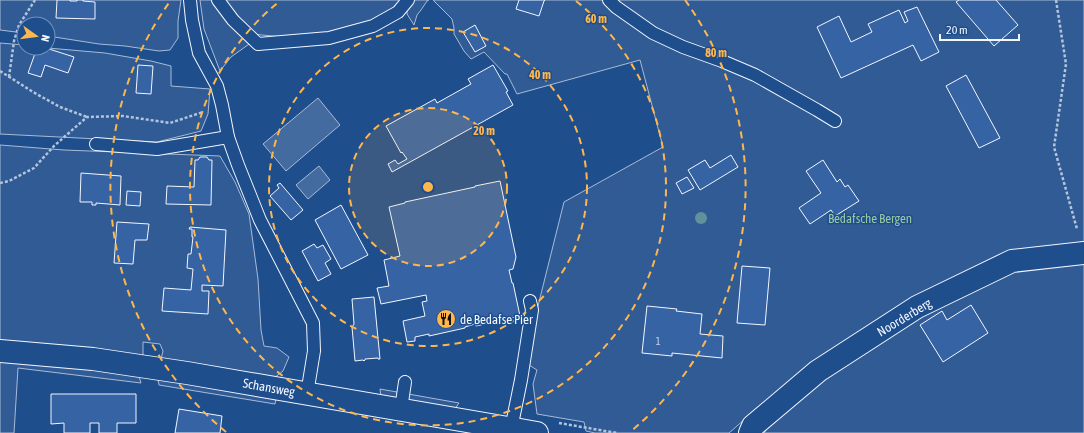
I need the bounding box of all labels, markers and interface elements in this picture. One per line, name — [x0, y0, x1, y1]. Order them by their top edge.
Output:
text: 60 m — [585, 12, 607, 26]
north arrow — [16, 16, 56, 56]
scale bar — [940, 16, 1019, 42]
text: 20 m — [946, 23, 968, 37]
text: N — [39, 34, 52, 43]
text: 80 m — [705, 46, 727, 60]
text: 40 m — [528, 68, 551, 82]
text: 20 m — [473, 124, 495, 138]
centre of rings — [421, 180, 435, 194]
park label: Bedafsche Bergen — [828, 211, 912, 226]
street label: Noorderberg — [874, 295, 934, 339]
restaurant icon: de Bedafse Pier — [435, 308, 457, 330]
place label: de Bedafse Pier — [460, 312, 533, 327]
house number: 1 — [655, 335, 661, 347]
street label: Schansweg — [242, 376, 297, 400]

